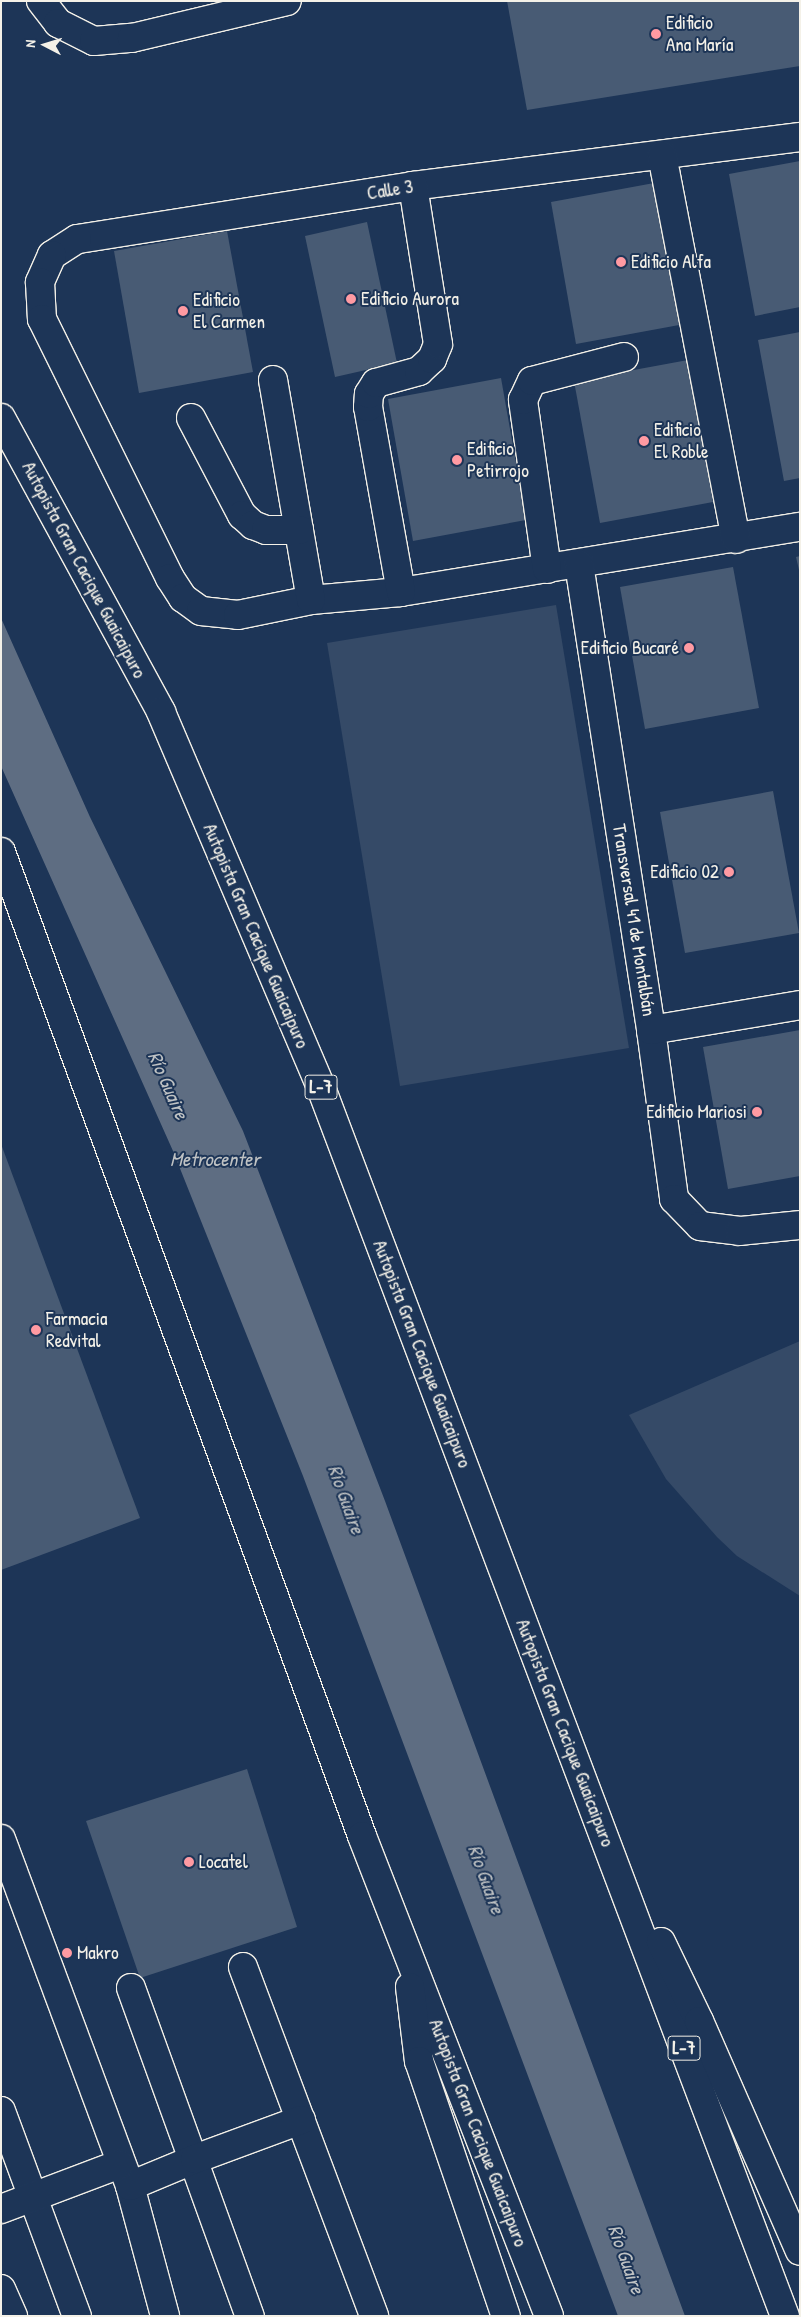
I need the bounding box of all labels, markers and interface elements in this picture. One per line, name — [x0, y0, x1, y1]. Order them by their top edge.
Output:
place label: Edificio Ana María — [666, 12, 733, 56]
north arrow — [20, 20, 70, 70]
marker: Edificio Ana María — [650, 28, 662, 40]
text: N — [20, 39, 39, 48]
street label: Calle 3 — [365, 175, 415, 205]
place label: Edificio Alfa — [631, 251, 711, 273]
marker: Edificio Alfa — [615, 256, 627, 268]
place label: Edificio Aurora — [361, 288, 459, 310]
place label: Edificio El Carmen — [193, 289, 265, 333]
marker: Edificio Aurora — [345, 293, 357, 305]
marker: Edificio El Carmen — [177, 305, 189, 317]
place label: Edificio El Roble — [654, 419, 709, 463]
marker: Edificio El Roble — [638, 435, 650, 447]
place label: Edificio Petirrojo — [467, 438, 529, 482]
marker: Edificio Petirrojo — [451, 454, 463, 466]
street label: Autopista Gran Cacique Guaicaipuro — [17, 458, 151, 682]
place label: Edificio Bucaré — [581, 637, 679, 659]
marker: Edificio Bucaré — [683, 642, 695, 654]
street label: Autopista Gran Cacique Guaicaipuro — [198, 820, 314, 1052]
street label: Transversal 41 de Montalbán — [608, 822, 660, 1018]
place label: Edificio 02 — [650, 861, 719, 883]
marker: Edificio 02 — [723, 866, 735, 878]
water label: Río Guaire — [143, 1047, 195, 1123]
road number: L-7 — [304, 1072, 338, 1102]
place label: Edificio Mariosi — [646, 1101, 747, 1123]
marker: Edificio Mariosi — [751, 1106, 763, 1118]
water label: Metrocenter — [170, 1146, 260, 1170]
street label: Autopista Gran Cacique Guaicaipuro — [368, 1237, 476, 1471]
place label: Farmacia Redvital — [46, 1308, 107, 1352]
marker: Farmacia Redvital — [30, 1324, 42, 1336]
water label: Río Guaire — [323, 1461, 371, 1537]
street label: Autopista Gran Cacique Guaicaipuro — [511, 1616, 619, 1850]
water label: Río Guaire — [463, 1841, 511, 1917]
place label: Locatel — [199, 1851, 248, 1873]
marker: Locatel — [183, 1856, 195, 1868]
place label: Makro — [77, 1942, 119, 1964]
marker: Makro — [61, 1947, 73, 1959]
street label: Autopista Gran Cacique Guaicaipuro — [424, 2016, 532, 2250]
road number: L-7 — [666, 2032, 702, 2064]
water label: Río Guaire — [603, 2221, 651, 2297]

